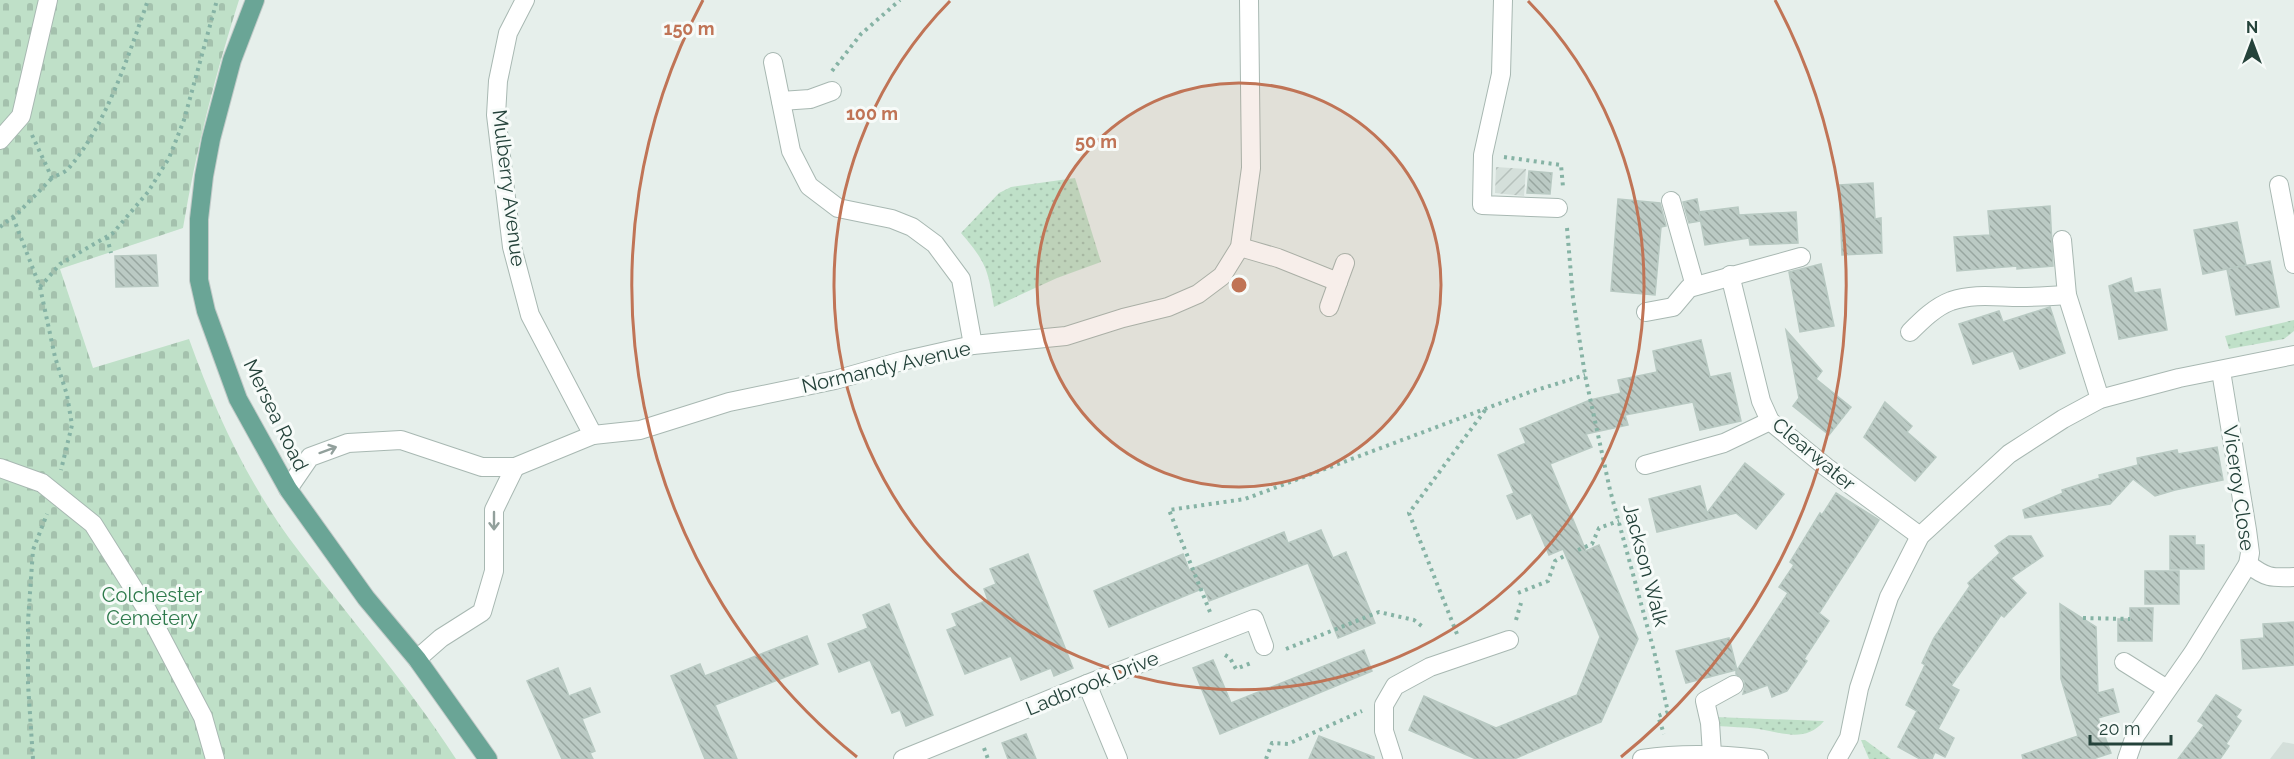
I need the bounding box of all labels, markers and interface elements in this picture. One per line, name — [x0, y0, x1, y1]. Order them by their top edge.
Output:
north arrow — [2222, 12, 2282, 72]
text: 150 m — [664, 18, 715, 39]
text: N — [2246, 18, 2258, 37]
text: 100 m — [846, 103, 898, 124]
street label: Mulberry Avenue — [487, 108, 531, 268]
text: 50 m — [1075, 131, 1117, 152]
centre of rings — [1229, 275, 1249, 295]
street label: Normandy Avenue — [799, 336, 973, 398]
street label: Mersea Road — [239, 355, 313, 475]
street label: Clearwater — [1768, 412, 1860, 496]
street label: Viceroy Close — [2218, 424, 2260, 553]
one-way arrow — [318, 444, 337, 455]
street label: Jackson Walk — [1618, 501, 1674, 630]
one-way arrow — [488, 510, 500, 530]
park label: Colchester Cemetery — [102, 583, 202, 630]
street label: Ladbrook Drive — [1022, 645, 1162, 721]
scale bar — [2090, 708, 2171, 746]
text: 20 m — [2099, 718, 2141, 739]

